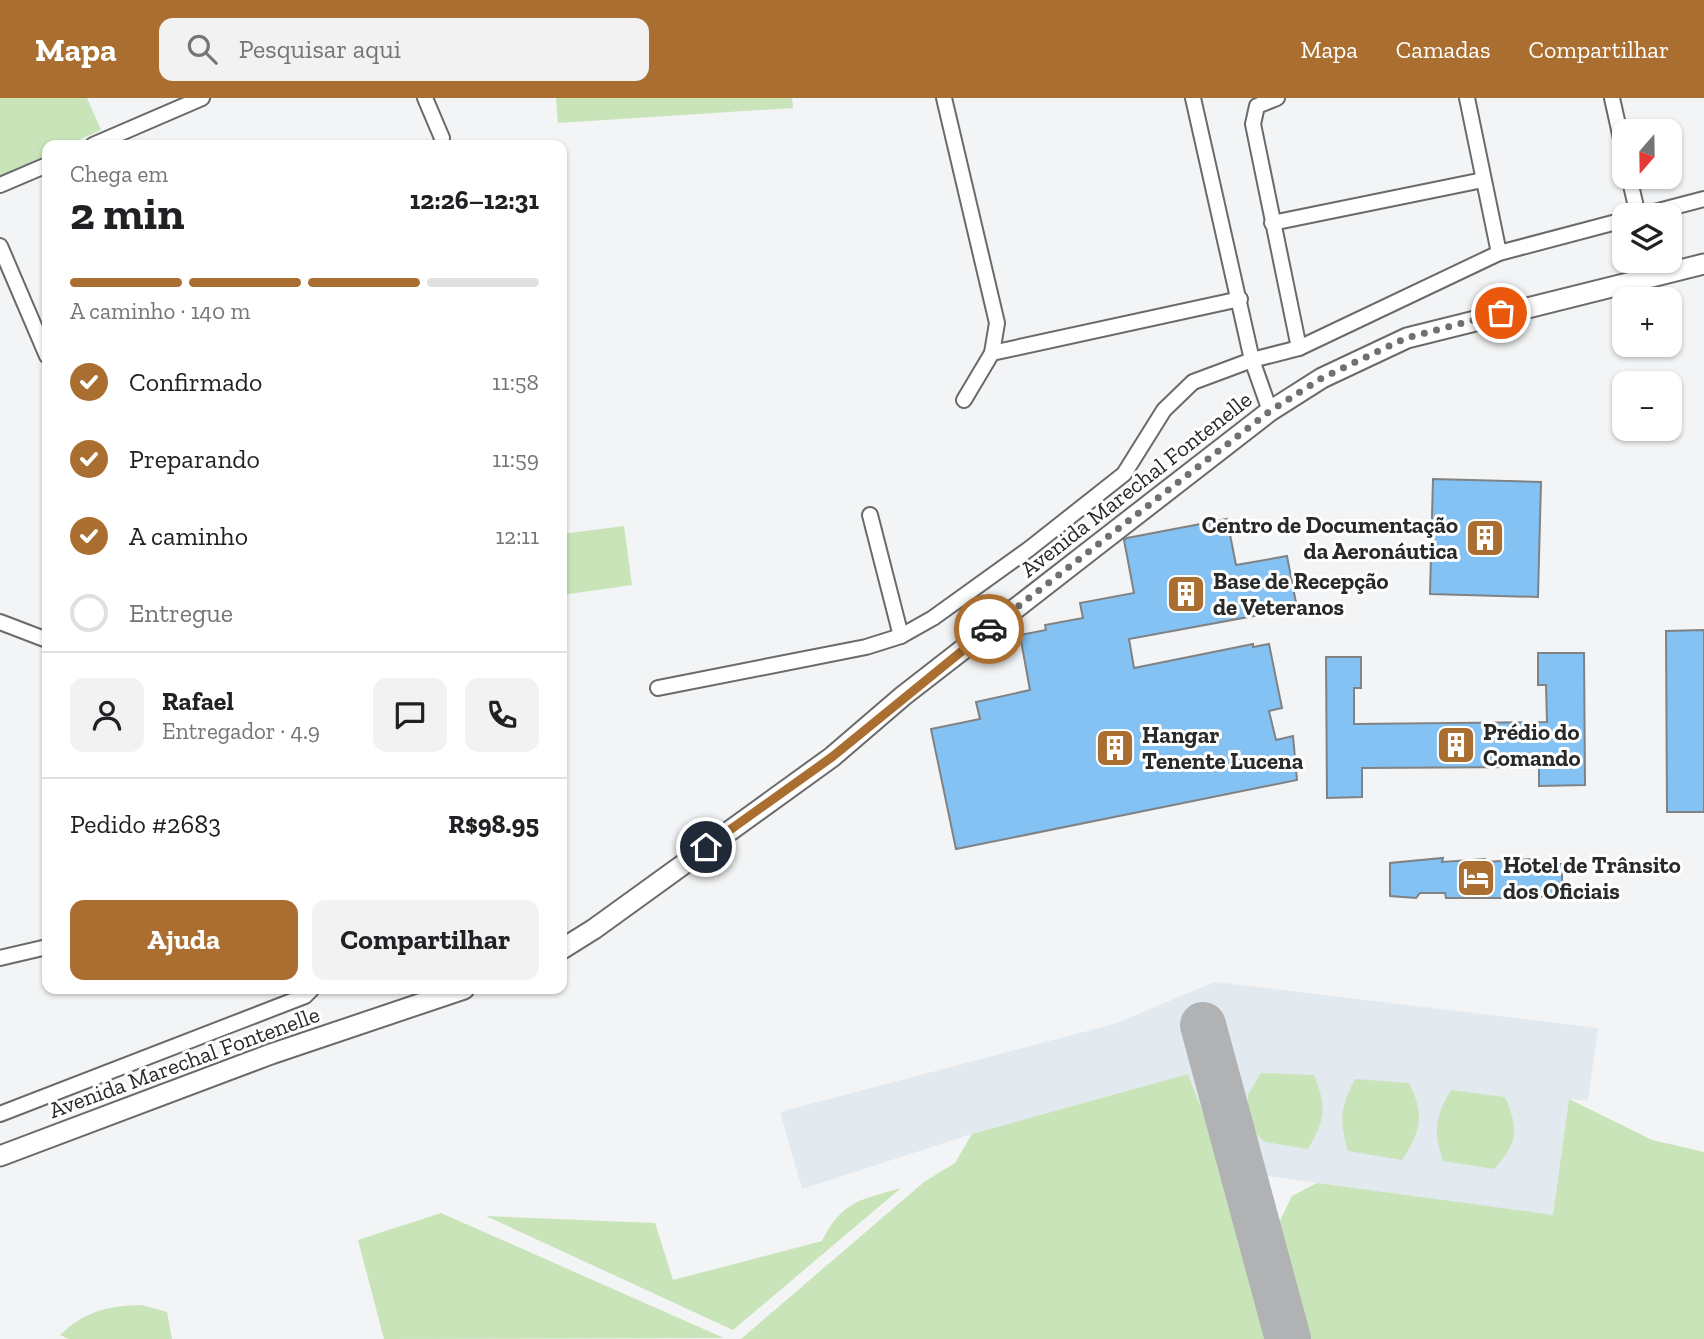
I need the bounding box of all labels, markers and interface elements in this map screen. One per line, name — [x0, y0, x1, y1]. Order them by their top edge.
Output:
search box — [159, 18, 649, 81]
text: Mapa — [35, 30, 117, 69]
icon: search — [183, 30, 221, 68]
text: Pesquisar aqui — [239, 33, 401, 65]
text: Mapa — [1300, 35, 1358, 64]
text: Camadas — [1396, 35, 1490, 64]
text: Compartilhar — [1528, 35, 1669, 64]
north arrow — [1612, 119, 1682, 189]
map controls — [1612, 119, 1682, 441]
text: Chega em — [70, 160, 168, 188]
text: 12:26–12:31 — [410, 184, 539, 216]
text: 2 min — [70, 186, 185, 241]
button: layers — [1612, 203, 1682, 273]
pin — [1471, 283, 1531, 343]
button: + — [1612, 287, 1682, 357]
icon: bag — [1482, 294, 1520, 332]
text: A caminho · 140 m — [70, 297, 250, 325]
icon: check — [70, 363, 108, 401]
text: Confirmado — [129, 366, 262, 398]
text: 11:58 — [492, 368, 539, 396]
button: − — [1612, 371, 1682, 441]
street label: Avenida Marechal Fontenelle — [1015, 385, 1257, 583]
icon: check — [70, 440, 108, 478]
text: Preparando — [129, 443, 260, 475]
text: 11:59 — [492, 445, 539, 473]
place label: Centro de Documentação da Aeronáutica — [1202, 511, 1458, 565]
icon: check — [70, 517, 108, 555]
building icon: Centro de Documentação da Aeronáutica — [1464, 517, 1506, 559]
text: A caminho — [129, 520, 248, 552]
text: 12:11 — [495, 522, 539, 550]
place label: Base de Recepção de Veteranos — [1213, 567, 1389, 621]
building icon: Base de Recepção de Veteranos — [1165, 573, 1207, 615]
courier — [954, 594, 1024, 664]
text: Entregue — [129, 597, 233, 629]
icon: car — [970, 610, 1008, 648]
button: person — [70, 678, 144, 752]
button: chat — [373, 678, 447, 752]
button: phone — [465, 678, 539, 752]
text: Rafael — [162, 685, 234, 717]
text: Entregador · 4.9 — [162, 717, 320, 745]
place label: Prédio do Comando — [1483, 718, 1580, 772]
place label: Hangar Tenente Lucena — [1142, 721, 1304, 775]
building icon: Prédio do Comando — [1435, 724, 1477, 766]
building icon: Hangar Tenente Lucena — [1094, 727, 1136, 769]
text: Pedido #2683 — [70, 808, 221, 840]
text: R$98.95 — [448, 808, 539, 840]
pin — [676, 817, 736, 877]
icon: home — [687, 828, 725, 866]
place label: Hotel de Trânsito dos Oficiais — [1503, 851, 1681, 905]
hotel icon: Hotel de Trânsito dos Oficiais — [1455, 857, 1497, 899]
button: Ajuda — [70, 900, 298, 980]
button: Compartilhar — [312, 900, 539, 980]
street label: Avenida Marechal Fontenelle — [45, 1000, 323, 1124]

